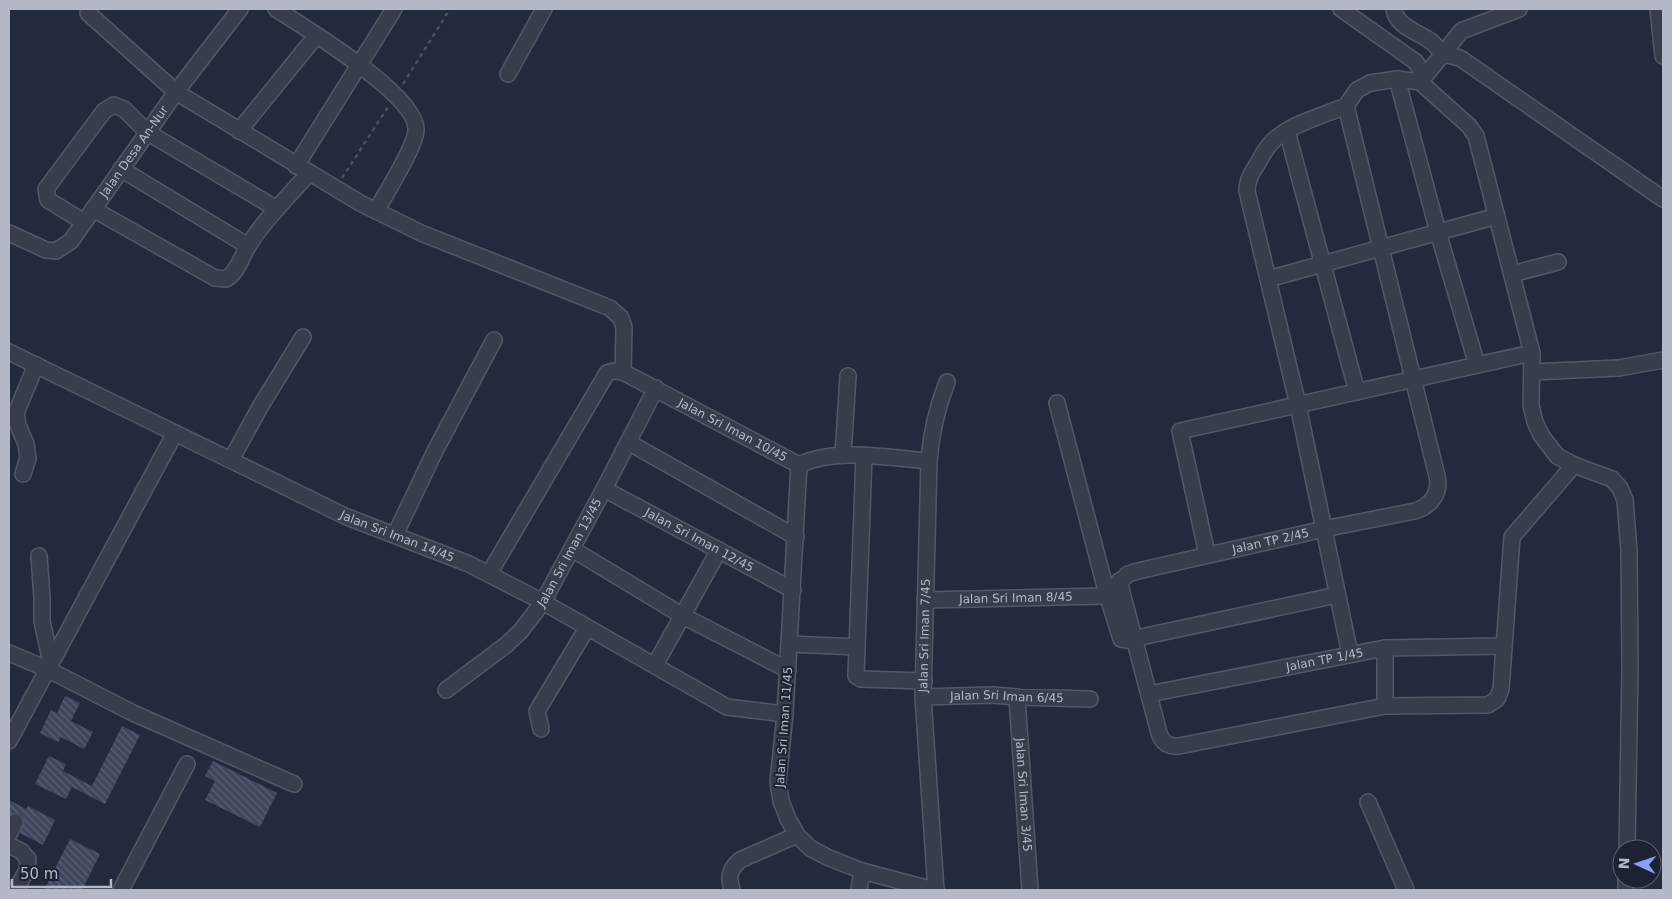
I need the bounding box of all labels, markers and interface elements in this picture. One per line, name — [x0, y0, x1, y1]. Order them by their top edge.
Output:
street label: Jalan Desa An-Nur — [96, 103, 171, 201]
street label: Jalan Sri Iman 10/45 — [675, 395, 790, 465]
street label: Jalan Sri Iman 13/45 — [534, 496, 605, 611]
street label: Jalan Sri Iman 12/45 — [642, 505, 756, 575]
street label: Jalan Sri Iman 14/45 — [337, 507, 456, 565]
street label: Jalan TP 2/45 — [1230, 526, 1310, 557]
street label: Jalan Sri Iman 7/45 — [916, 578, 933, 694]
street label: Jalan Sri Iman 8/45 — [958, 590, 1073, 606]
street label: Jalan TP 1/45 — [1284, 645, 1365, 674]
street label: Jalan Sri Iman 11/45 — [773, 666, 795, 789]
street label: Jalan Sri Iman 6/45 — [949, 688, 1064, 705]
street label: Jalan Sri Iman 3/45 — [1013, 737, 1034, 852]
north arrow — [1612, 839, 1662, 889]
scale bar — [12, 856, 111, 888]
text: N — [1616, 857, 1632, 870]
text: 50 m — [20, 865, 58, 883]

